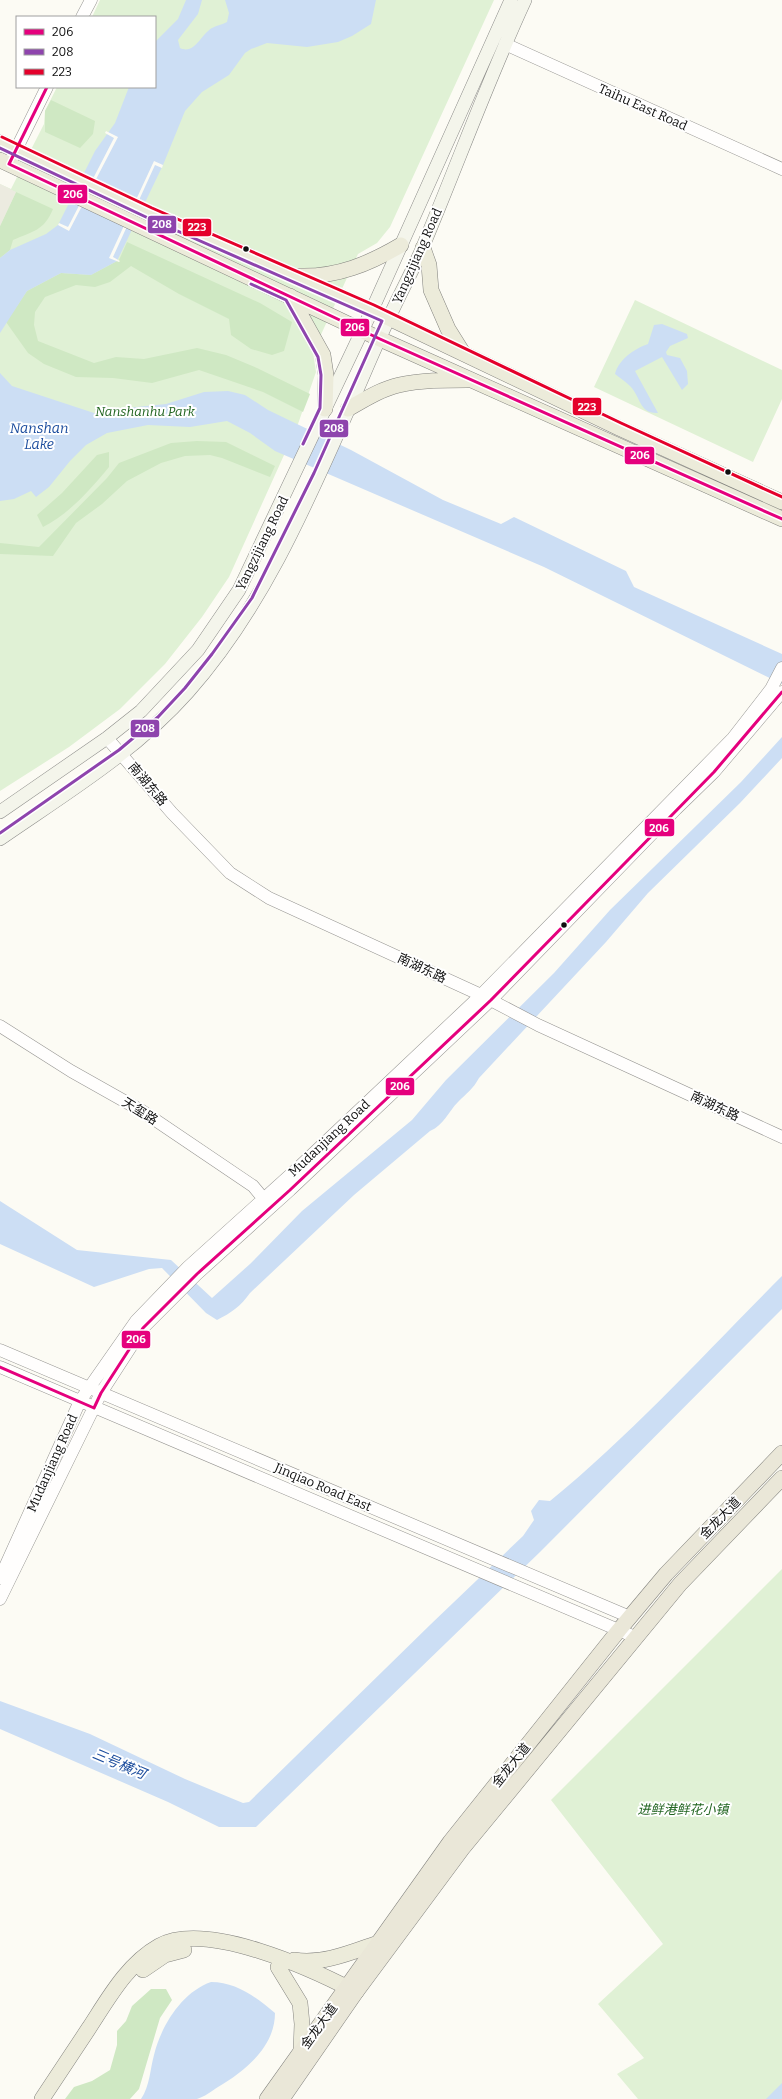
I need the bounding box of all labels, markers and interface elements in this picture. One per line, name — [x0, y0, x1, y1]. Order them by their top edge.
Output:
legend — [16, 16, 156, 88]
text: 206 — [52, 25, 73, 39]
text: 208 — [52, 45, 73, 59]
text: 223 — [52, 65, 72, 79]
street label: Taihu East Road — [596, 81, 690, 133]
line badge: 206 — [57, 184, 88, 204]
text: 206 — [63, 188, 83, 201]
street label: Yangzijiang Road — [389, 206, 445, 306]
line badge: 208 — [147, 215, 177, 234]
text: 208 — [152, 218, 172, 231]
line badge: 223 — [182, 218, 212, 237]
text: 223 — [188, 221, 206, 234]
unlabelled marker — [241, 244, 251, 254]
line badge: 206 — [340, 318, 370, 337]
text: 206 — [345, 321, 365, 334]
line badge: 223 — [572, 397, 602, 416]
text: 223 — [578, 401, 596, 414]
park label: Nanshanhu Park — [95, 404, 196, 419]
line badge: 208 — [319, 419, 349, 438]
water label: Nanshan Lake — [10, 420, 68, 453]
text: 208 — [324, 422, 344, 435]
line badge: 206 — [624, 446, 655, 465]
text: 206 — [630, 449, 650, 462]
unlabelled marker — [723, 467, 733, 477]
street label: Yangzijiang Road — [233, 493, 291, 593]
line badge: 208 — [130, 719, 160, 738]
text: 208 — [135, 722, 155, 735]
street label: 南湖东路 — [126, 759, 170, 809]
line badge: 206 — [644, 818, 675, 837]
text: 206 — [649, 822, 669, 835]
unlabelled marker — [559, 920, 569, 930]
street label: 南湖东路 — [395, 950, 449, 986]
line badge: 206 — [385, 1077, 415, 1096]
text: 206 — [390, 1080, 410, 1093]
street label: 南湖东路 — [688, 1088, 742, 1124]
street label: 天玺路 — [119, 1094, 161, 1128]
street label: Mudanjiang Road — [285, 1096, 373, 1179]
line badge: 206 — [121, 1330, 151, 1349]
text: 206 — [126, 1333, 146, 1346]
street label: Mudanjiang Road — [24, 1411, 80, 1514]
street label: Jinqiao Road East — [271, 1459, 374, 1514]
street label: 金龙大道 — [697, 1494, 743, 1542]
street label: 金龙大道 — [489, 1740, 533, 1790]
water label: 三号横河 — [90, 1745, 151, 1784]
park label: 进鲜港鲜花小镇 — [637, 1802, 730, 1817]
street label: 金龙大道 — [298, 2001, 340, 2051]

